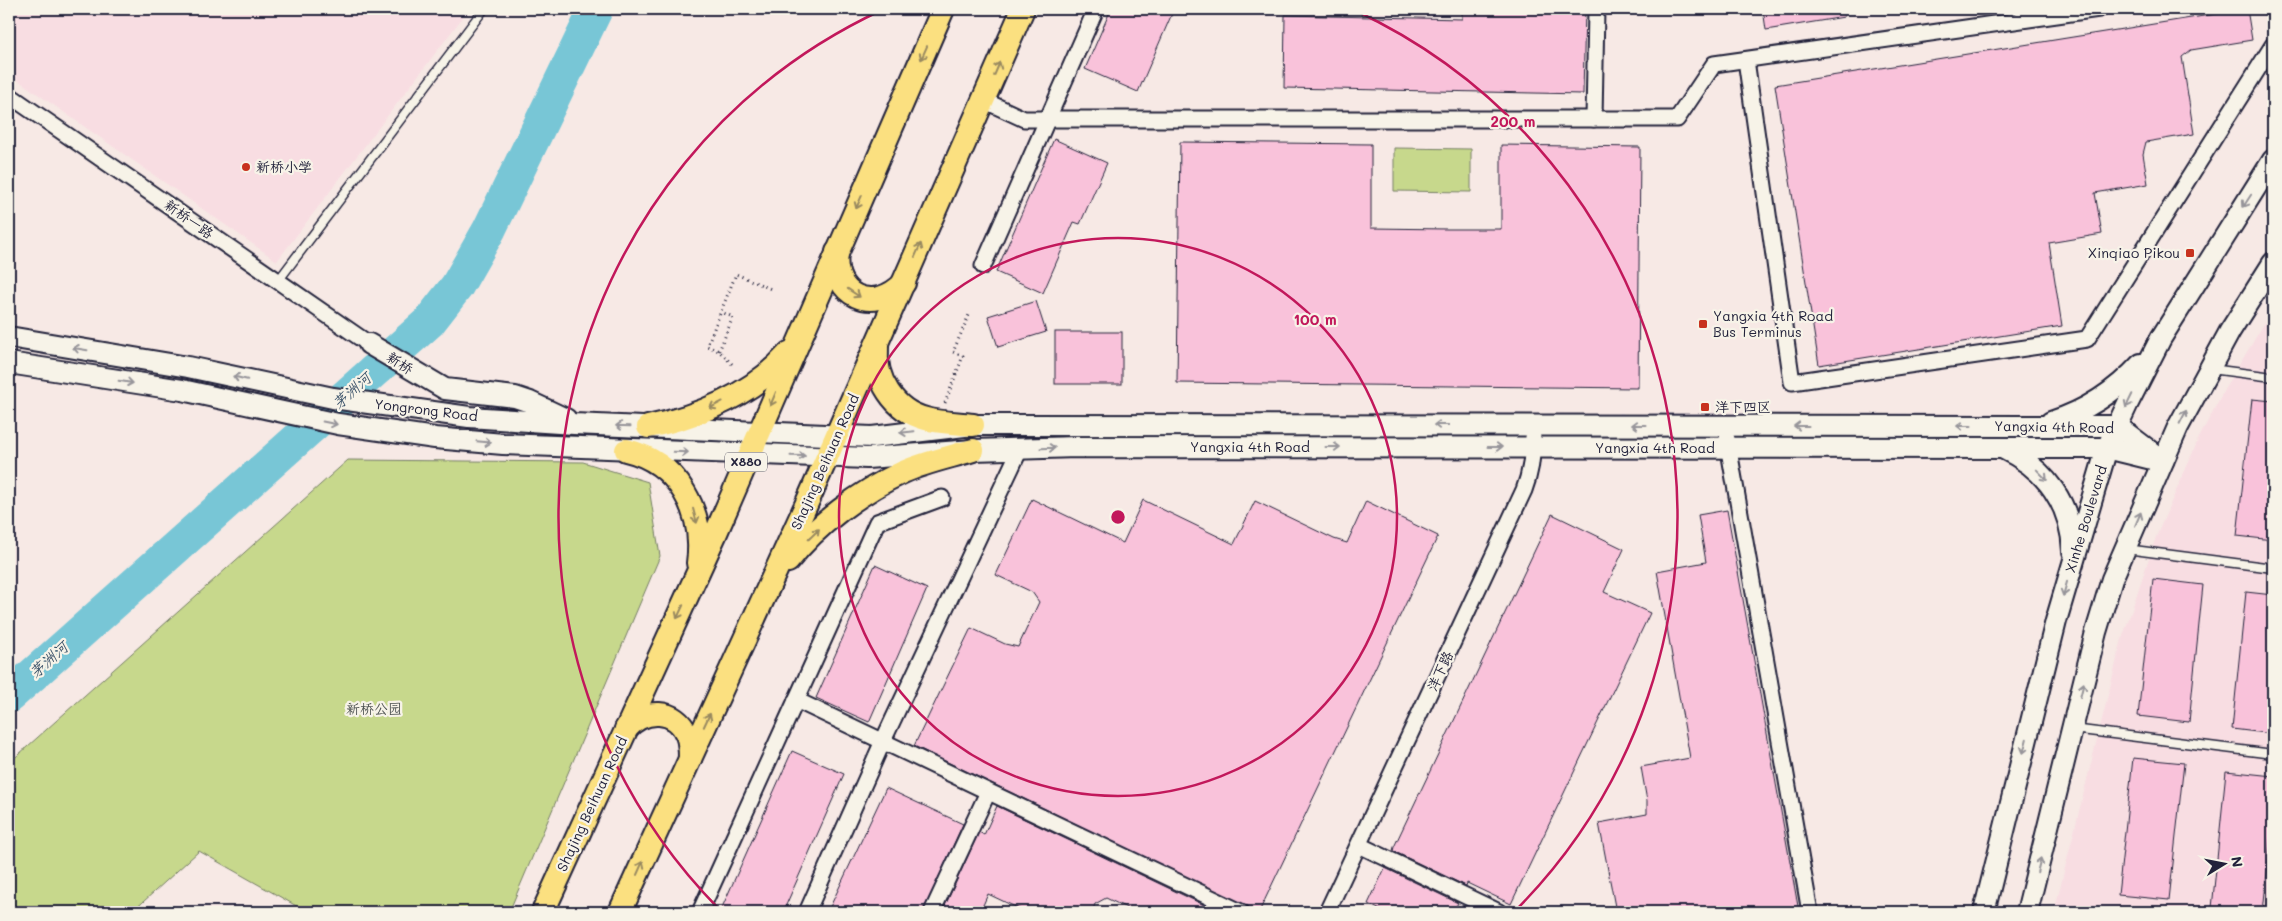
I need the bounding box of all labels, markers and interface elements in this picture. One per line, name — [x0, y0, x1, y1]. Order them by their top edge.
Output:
one-way arrow — [918, 45, 928, 60]
one-way arrow — [992, 62, 1002, 77]
text: 200 m — [1491, 111, 1536, 131]
place label: 新桥小学 — [256, 157, 312, 176]
marker: 新桥小学 — [240, 161, 252, 173]
one-way arrow — [2242, 193, 2252, 207]
one-way arrow — [853, 194, 863, 209]
street label: 新桥一路 — [161, 195, 218, 242]
one-way arrow — [913, 243, 923, 258]
place label: Xinqiao Pikou — [2088, 243, 2180, 262]
marker: Xinqiao Pikou — [2184, 247, 2196, 259]
one-way arrow — [846, 288, 860, 298]
place label: Yangxia 4th Road Bus Terminus — [1713, 306, 1833, 341]
text: 100 m — [1293, 309, 1337, 329]
marker: Yangxia 4th Road Bus Terminus — [1697, 318, 1709, 330]
one-way arrow — [72, 344, 88, 354]
street label: 新桥 — [383, 347, 417, 378]
water label: 茅洲河 — [328, 366, 377, 413]
one-way arrow — [232, 373, 248, 382]
one-way arrow — [118, 377, 134, 387]
one-way arrow — [767, 391, 777, 406]
street label: Shajing Beihuan Road — [786, 391, 863, 533]
one-way arrow — [2124, 393, 2133, 408]
street label: Yongrong Road — [373, 394, 479, 425]
place label: 洋下四区 — [1715, 397, 1771, 416]
one-way arrow — [709, 401, 724, 411]
marker: 洋下四区 — [1699, 401, 1711, 413]
one-way arrow — [2179, 410, 2188, 425]
street label: Yangxia 4th Road — [1994, 416, 2114, 437]
one-way arrow — [322, 418, 338, 428]
one-way arrow — [1433, 420, 1450, 430]
one-way arrow — [1631, 420, 1647, 430]
one-way arrow — [615, 421, 631, 430]
one-way arrow — [1793, 421, 1810, 431]
one-way arrow — [1956, 421, 1972, 431]
one-way arrow — [899, 427, 915, 437]
street label: Yangxia 4th Road — [1190, 437, 1310, 456]
one-way arrow — [475, 438, 491, 447]
street label: Yangxia 4th Road — [1595, 438, 1715, 457]
one-way arrow — [1324, 442, 1340, 452]
one-way arrow — [1486, 442, 1503, 452]
one-way arrow — [1039, 443, 1055, 453]
one-way arrow — [672, 447, 689, 457]
one-way arrow — [790, 451, 806, 461]
road number: X880 — [725, 452, 767, 472]
street label: Xinhe Boulevard — [2060, 463, 2111, 575]
one-way arrow — [2036, 469, 2048, 481]
one-way arrow — [691, 508, 700, 524]
centre of rings — [1109, 508, 1127, 526]
one-way arrow — [2133, 512, 2143, 527]
one-way arrow — [808, 528, 820, 540]
one-way arrow — [2060, 581, 2070, 597]
one-way arrow — [674, 604, 684, 619]
water label: 茅洲河 — [25, 635, 74, 682]
street label: 洋下路 — [1422, 648, 1457, 694]
one-way arrow — [2078, 683, 2087, 699]
park label: 新桥公园 — [346, 699, 402, 718]
one-way arrow — [703, 713, 713, 728]
street label: Shajing Beihuan Road — [552, 733, 631, 874]
one-way arrow — [2020, 738, 2029, 754]
north arrow — [2200, 838, 2250, 888]
text: N — [2227, 855, 2248, 869]
one-way arrow — [2035, 857, 2044, 873]
one-way arrow — [636, 861, 645, 876]

